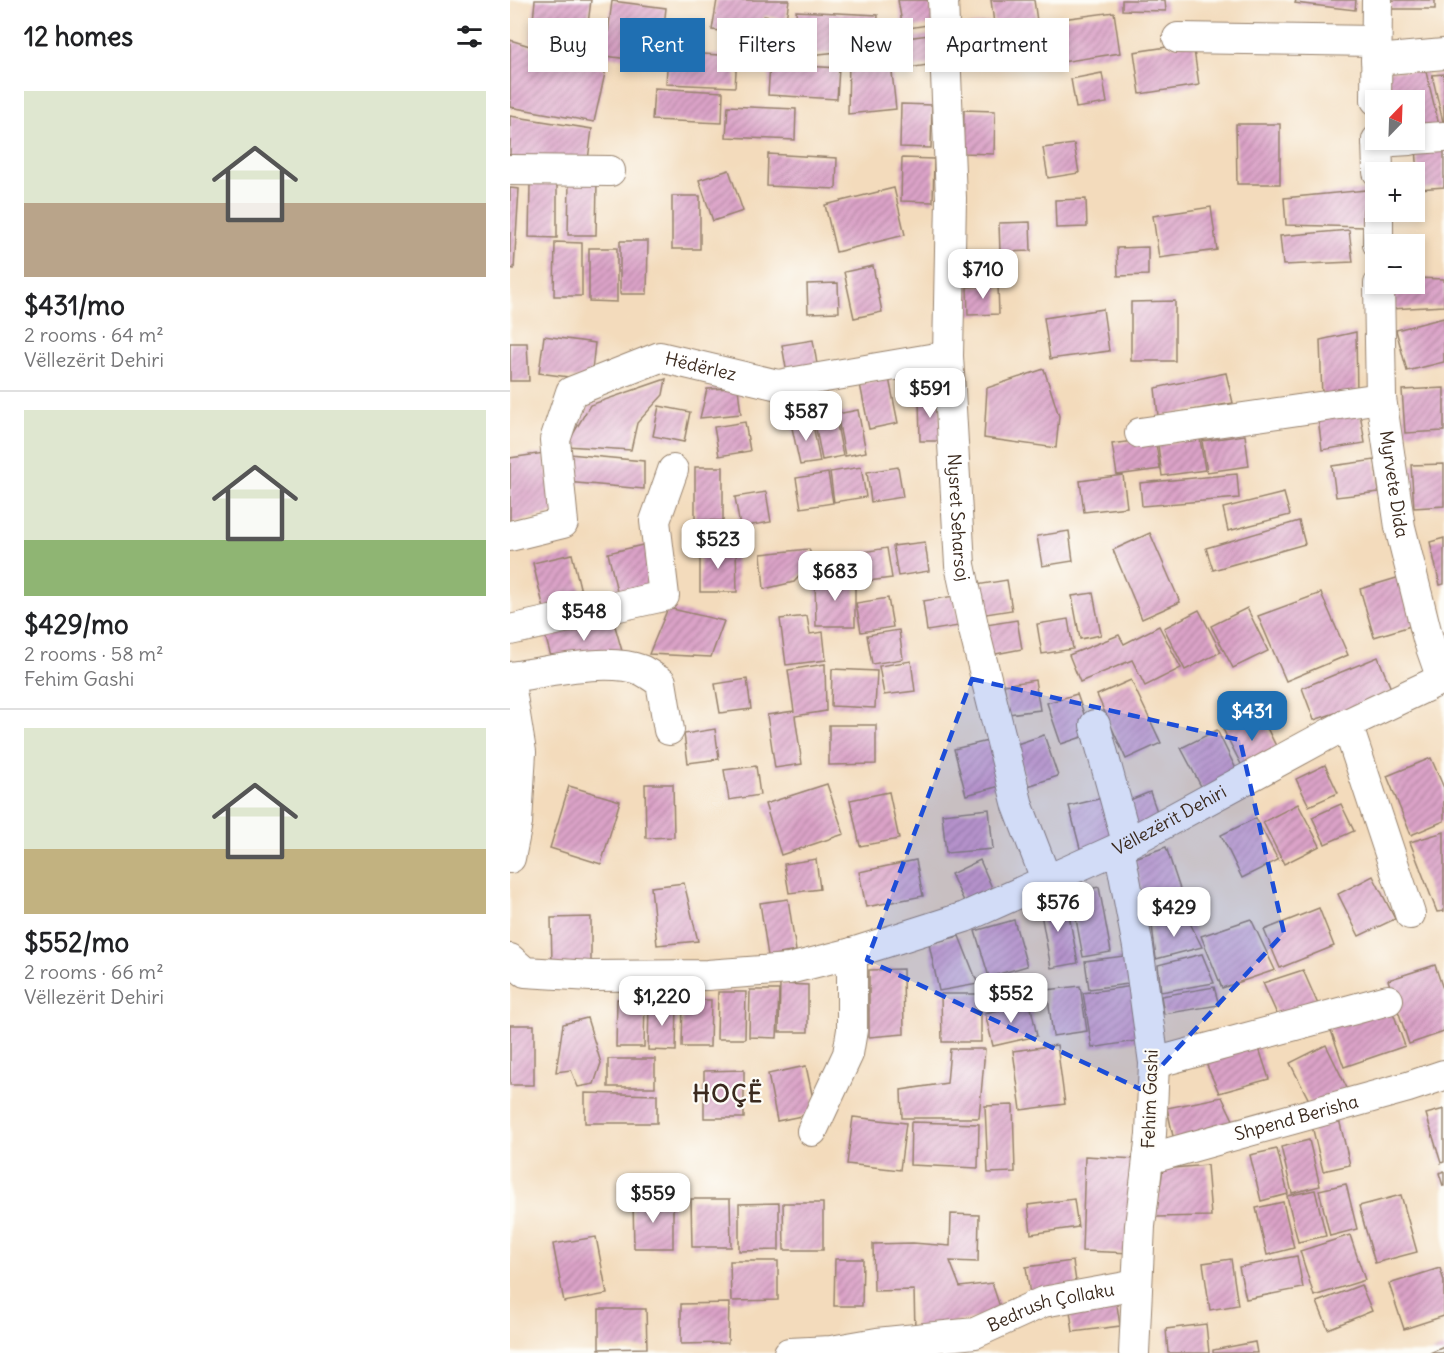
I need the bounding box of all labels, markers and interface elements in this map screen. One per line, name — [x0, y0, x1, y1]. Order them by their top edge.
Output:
chip: Buy — [528, 18, 608, 72]
chip: Rent — [620, 18, 705, 72]
chip: Filters — [717, 18, 817, 72]
chip: New — [829, 18, 913, 72]
chip: Apartment — [925, 18, 1069, 72]
text: 12 homes — [24, 20, 133, 53]
icon: filters — [453, 20, 486, 53]
north arrow — [1365, 90, 1425, 150]
map controls — [1365, 90, 1425, 294]
icon: home — [201, 130, 309, 238]
button: + — [1365, 162, 1425, 222]
button: − — [1365, 234, 1425, 294]
pin: $710 — [947, 249, 1019, 300]
text: $710 — [962, 256, 1004, 281]
text: $431/mo — [24, 289, 125, 322]
text: 2 rooms · 64 m² — [24, 322, 164, 347]
text: Vëllezërit Dehiri — [24, 347, 164, 372]
street label: Hëdërlez — [663, 347, 739, 386]
pin: $591 — [894, 368, 966, 419]
text: $591 — [909, 375, 951, 400]
pin: $587 — [770, 391, 842, 442]
text: $587 — [784, 398, 828, 423]
street label: Myrvete Dida — [1375, 429, 1414, 540]
icon: home — [201, 449, 309, 557]
street label: Nysret Seharsoj — [943, 453, 975, 583]
pin: $523 — [682, 519, 754, 570]
text: $523 — [696, 526, 740, 551]
pin: $683 — [799, 551, 871, 602]
text: $683 — [812, 558, 858, 583]
pin: $548 — [548, 591, 620, 642]
text: $548 — [561, 598, 607, 623]
text: $429/mo — [24, 608, 129, 641]
text: 2 rooms · 58 m² — [24, 641, 164, 666]
text: Fehim Gashi — [24, 666, 134, 691]
pin: $431 — [1216, 691, 1288, 742]
text: $431 — [1231, 698, 1273, 723]
icon: home — [201, 767, 309, 875]
street label: Vëllezërit Dehiri — [1109, 780, 1230, 860]
pin: $576 — [1022, 882, 1094, 933]
pin: $429 — [1138, 887, 1210, 938]
text: $576 — [1036, 889, 1080, 914]
text: $429 — [1151, 894, 1197, 919]
text: $552/mo — [24, 926, 129, 959]
text: 2 rooms · 66 m² — [24, 959, 164, 984]
pin: $552 — [975, 973, 1047, 1024]
pin: $1,220 — [613, 976, 711, 1027]
text: $552 — [988, 980, 1034, 1005]
text: $1,220 — [633, 983, 691, 1008]
text: Vëllezërit Dehiri — [24, 984, 164, 1009]
street label: Fehim Gashi — [1136, 1049, 1163, 1149]
district label: HOÇË — [693, 1078, 764, 1108]
street label: Shpend Berisha — [1232, 1089, 1361, 1146]
pin: $559 — [617, 1173, 689, 1224]
text: $559 — [630, 1180, 676, 1205]
street label: Bedrush Çollaku — [983, 1277, 1116, 1337]

